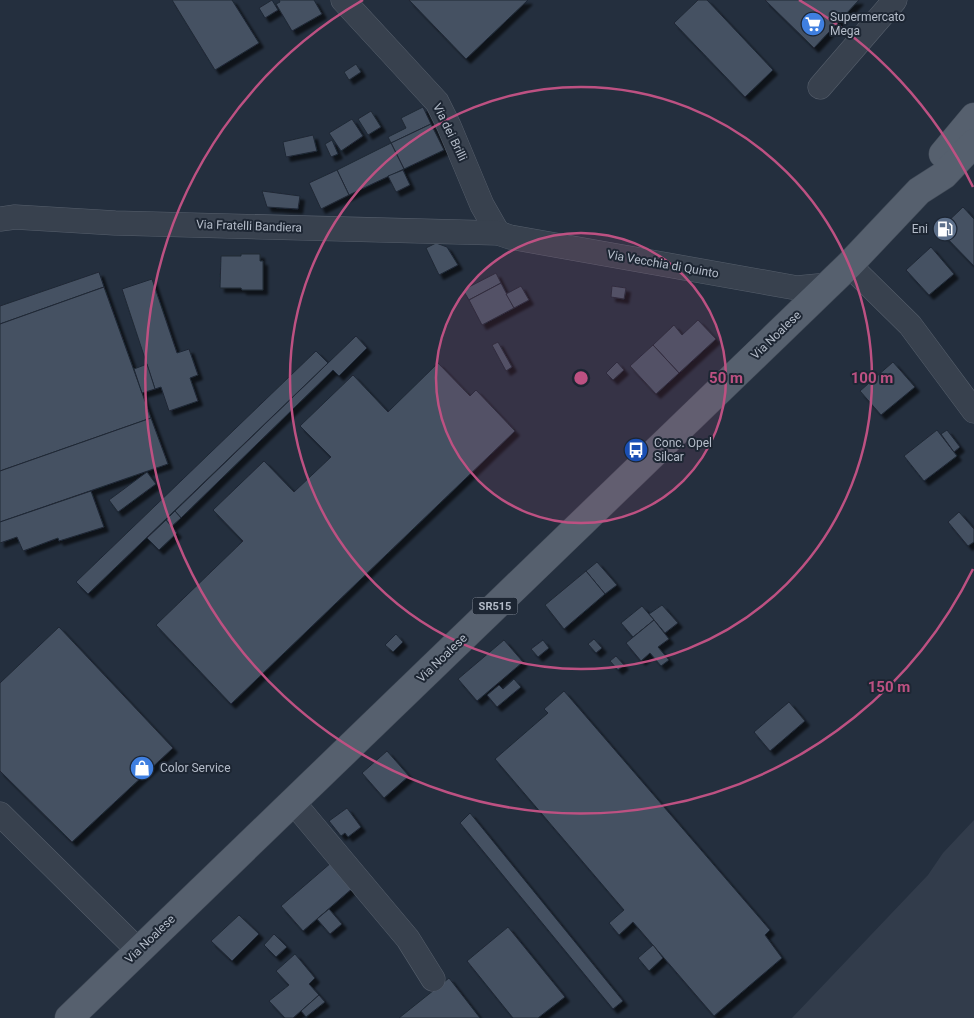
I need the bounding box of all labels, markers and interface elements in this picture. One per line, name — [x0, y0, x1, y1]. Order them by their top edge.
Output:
place label: Supermercato Mega — [830, 10, 905, 38]
supermarket icon: Supermercato Mega — [800, 11, 826, 37]
street label: Via dei Brilli — [430, 101, 470, 163]
fuel station icon: Eni — [932, 216, 958, 242]
street label: Via Fratelli Bandiera — [196, 217, 302, 235]
place label: Eni — [912, 222, 928, 236]
street label: Via Vecchia di Quinto — [606, 247, 720, 281]
street label: Via Noalese — [748, 308, 804, 362]
centre of rings — [572, 369, 590, 387]
text: 50 m — [709, 369, 743, 387]
text: 100 m — [851, 369, 893, 387]
place label: Conc. Opel Silcar — [654, 436, 712, 464]
bus stop icon: Conc. Opel Silcar — [623, 437, 649, 463]
road number: SR515 — [472, 598, 518, 614]
street label: Via Noalese — [414, 631, 470, 685]
text: 150 m — [868, 678, 910, 696]
shop icon: Color Service — [129, 755, 155, 781]
place label: Color Service — [160, 761, 231, 775]
street label: Via Noalese — [122, 912, 178, 966]

